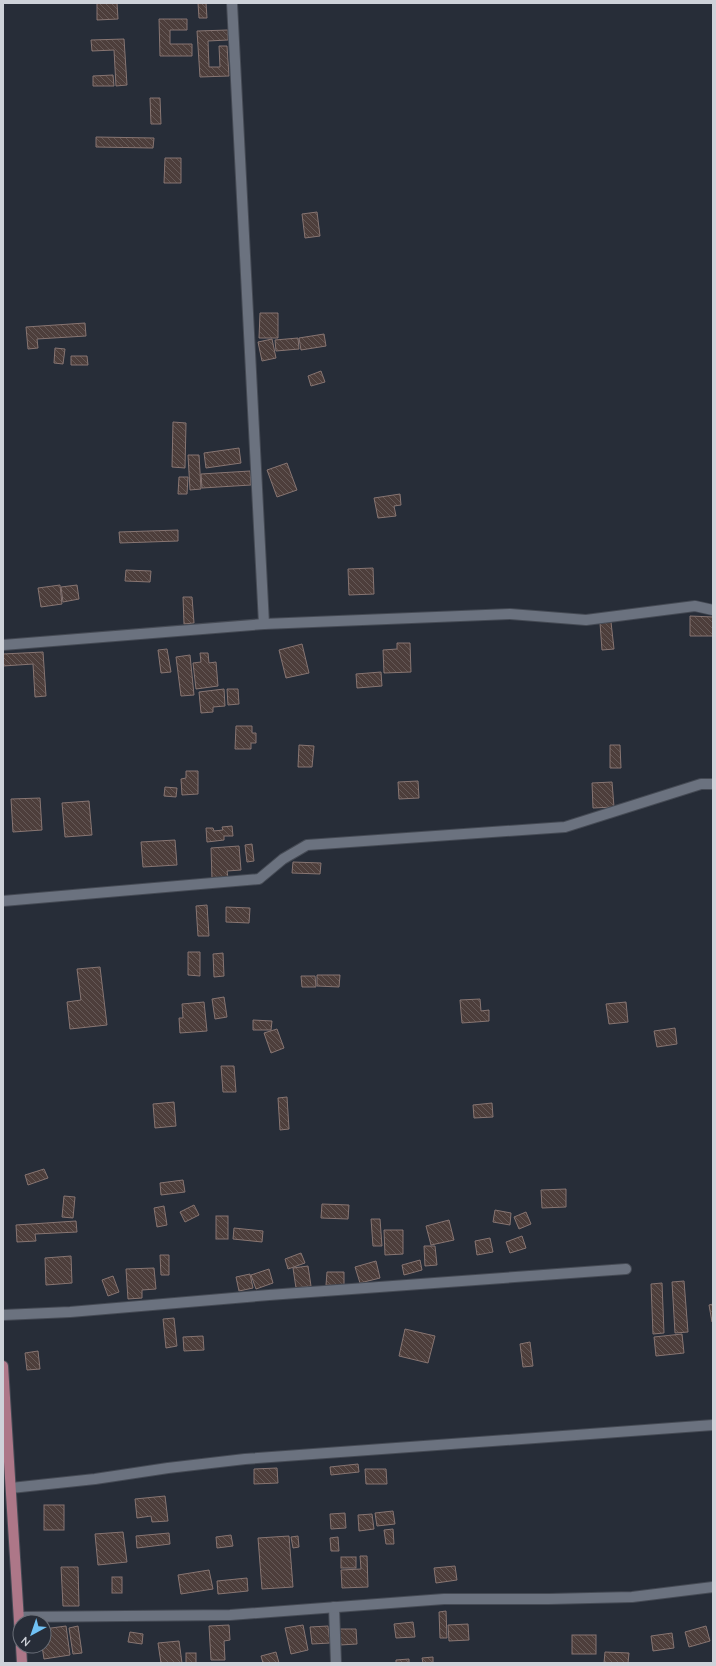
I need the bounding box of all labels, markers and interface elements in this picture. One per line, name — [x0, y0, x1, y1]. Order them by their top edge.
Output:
north arrow — [12, 1614, 52, 1654]
text: N — [18, 1634, 33, 1650]

